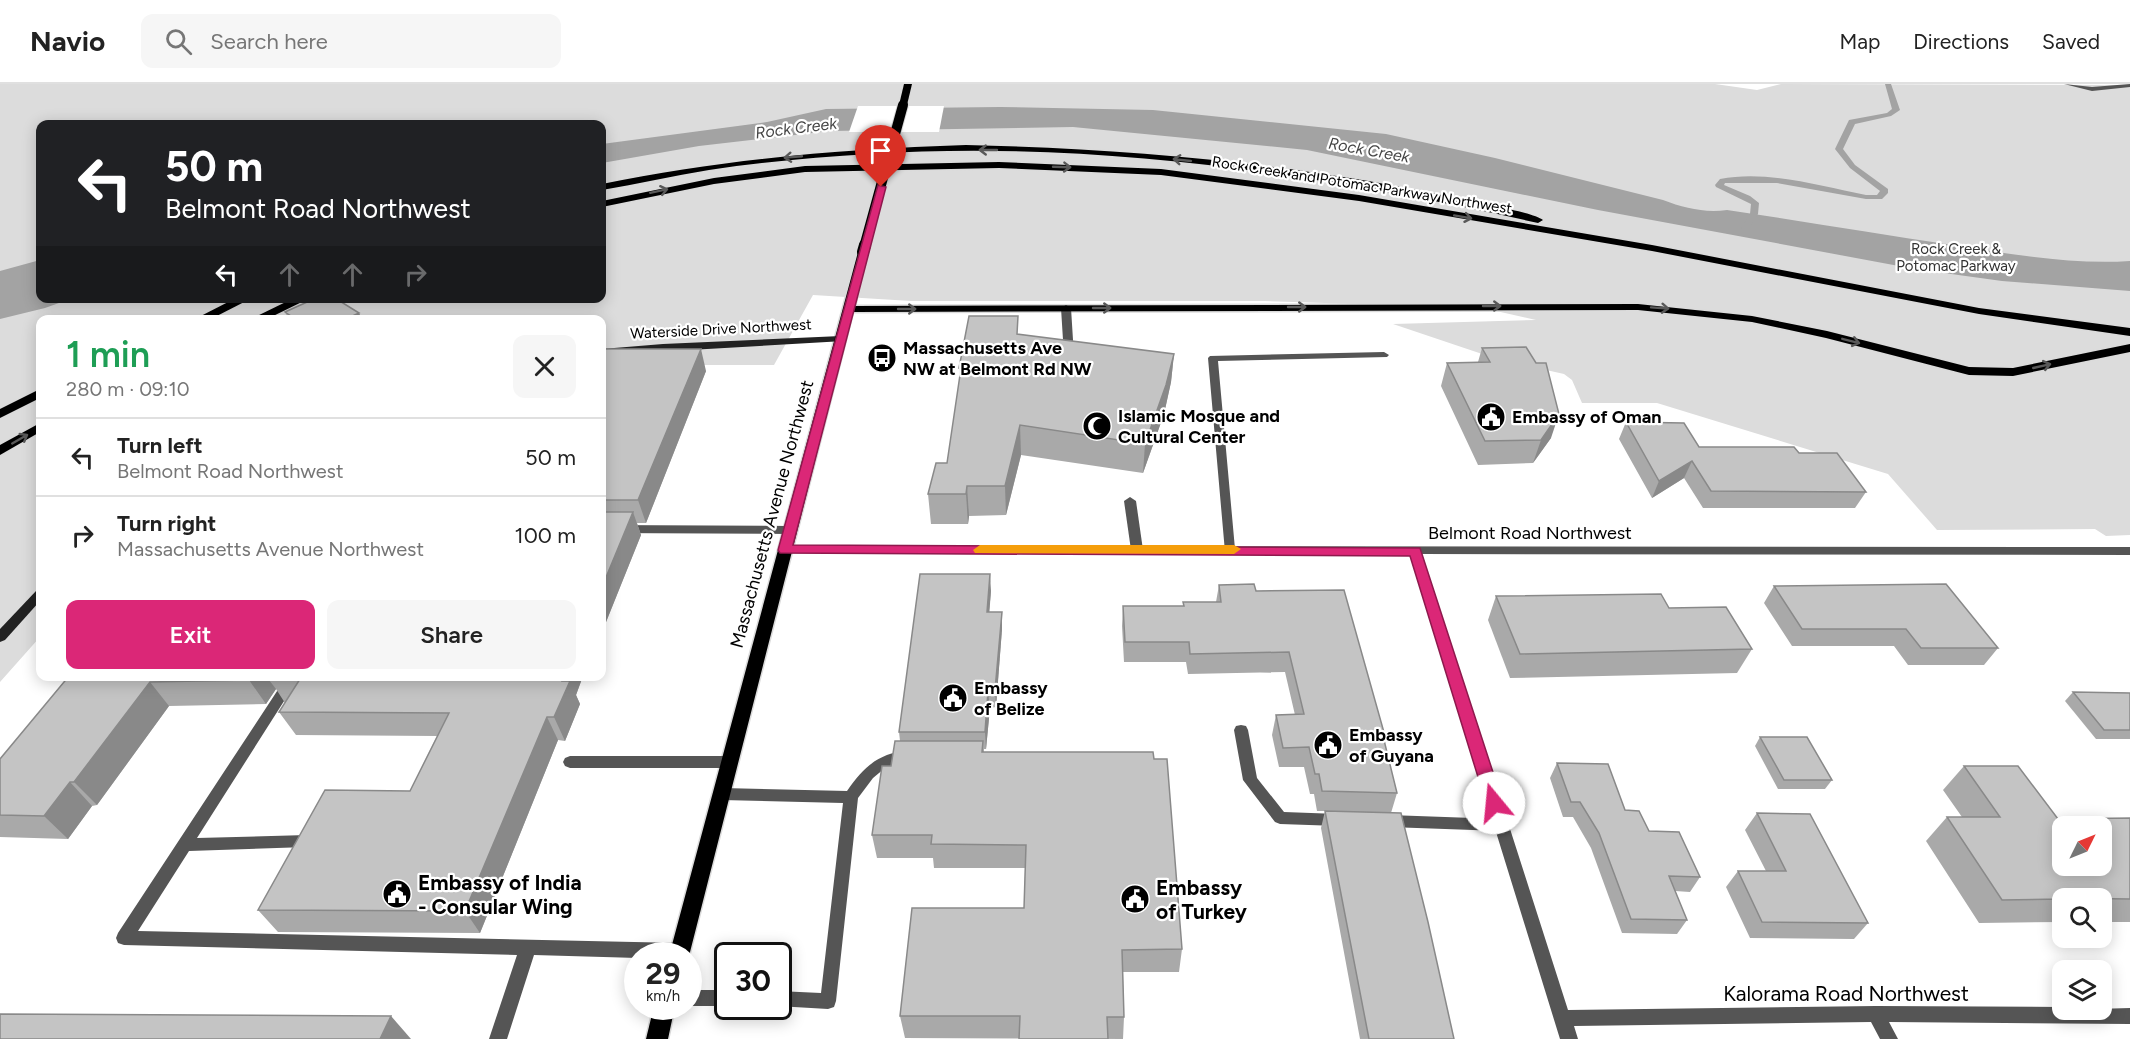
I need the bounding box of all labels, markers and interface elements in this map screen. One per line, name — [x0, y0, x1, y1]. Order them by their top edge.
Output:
search box — [141, 14, 561, 68]
text: Navio — [30, 24, 105, 58]
icon: search — [162, 25, 195, 58]
text: Search here — [210, 28, 328, 55]
text: Map — [1839, 29, 1880, 54]
text: Directions — [1913, 29, 2009, 54]
text: Saved — [2042, 29, 2100, 54]
water label: Rock Creek — [754, 113, 839, 142]
pin — [855, 125, 906, 187]
icon: arrive — [864, 134, 897, 167]
water label: Rock Creek — [1327, 134, 1412, 167]
text: 50 m — [165, 141, 263, 192]
icon: left — [66, 144, 144, 222]
one-way arrow — [978, 144, 998, 156]
one-way arrow — [783, 152, 803, 163]
street label: Rock Creek and Potomac Parkway Northwest — [1211, 152, 1514, 218]
one-way arrow — [1173, 154, 1193, 165]
one-way arrow — [1051, 161, 1071, 172]
one-way arrow — [648, 185, 668, 196]
text: Belmont Road Northwest — [165, 192, 471, 225]
one-way arrow — [1453, 212, 1473, 223]
park label: Rock Creek & Potomac Parkway — [1896, 240, 2016, 275]
icon: left — [210, 258, 243, 291]
icon: ahead — [273, 258, 306, 291]
icon: ahead — [336, 258, 369, 291]
icon: right — [399, 258, 432, 291]
one-way arrow — [1482, 300, 1502, 312]
one-way arrow — [1287, 301, 1307, 313]
one-way arrow — [1092, 302, 1112, 314]
one-way arrow — [897, 303, 917, 314]
one-way arrow — [1649, 303, 1669, 314]
street label: Waterside Drive Northwest — [630, 315, 812, 343]
text: 1 min — [66, 333, 150, 376]
button: close — [513, 335, 576, 398]
one-way arrow — [1842, 336, 1861, 348]
place label: Massachusetts Ave NW at Belmont Rd NW — [903, 337, 1092, 380]
bus stop icon: Massachusetts Ave NW at Belmont Rd NW — [866, 342, 898, 374]
one-way arrow — [2032, 359, 2051, 371]
text: 280 m · 09:10 — [66, 377, 189, 401]
street label: Massachusetts Avenue Northwest — [726, 378, 818, 650]
public building icon: Embassy of Oman — [1475, 401, 1507, 433]
place label: Islamic Mosque and Cultural Center — [1118, 405, 1280, 448]
place label: Embassy of Oman — [1512, 406, 1662, 428]
mosque icon: Islamic Mosque and Cultural Center — [1081, 410, 1113, 442]
text: Turn left — [117, 432, 203, 459]
one-way arrow — [11, 433, 28, 445]
icon: left — [66, 441, 99, 474]
text: 50 m — [525, 444, 576, 471]
text: Belmont Road Northwest — [117, 459, 343, 483]
text: Turn right — [117, 510, 216, 537]
icon: right — [66, 519, 99, 552]
text: 100 m — [515, 522, 576, 549]
street label: Belmont Road Northwest — [1428, 522, 1632, 544]
text: Massachusetts Avenue Northwest — [117, 537, 424, 561]
button: Exit — [66, 600, 315, 669]
button: Share — [327, 600, 576, 669]
place label: Embassy of Belize — [974, 677, 1048, 720]
public building icon: Embassy of Belize — [937, 682, 969, 714]
place label: Embassy of Guyana — [1349, 724, 1434, 767]
public building icon: Embassy of Guyana — [1312, 729, 1344, 761]
position arrow — [1462, 771, 1526, 835]
north arrow — [2052, 816, 2112, 876]
map controls — [2052, 816, 2112, 1020]
place label: Embassy of India - Consular Wing — [418, 870, 582, 919]
place label: Embassy of Turkey — [1156, 875, 1248, 924]
public building icon: Embassy of India - Consular Wing — [381, 878, 413, 910]
public building icon: Embassy of Turkey — [1119, 883, 1151, 915]
button: search — [2052, 888, 2112, 948]
speed limit sign: 30 — [714, 942, 792, 1020]
text: 29 — [646, 955, 680, 992]
button: layers — [2052, 960, 2112, 1020]
street label: Kalorama Road Northwest — [1723, 981, 1969, 1006]
text: km/h — [646, 987, 680, 1005]

